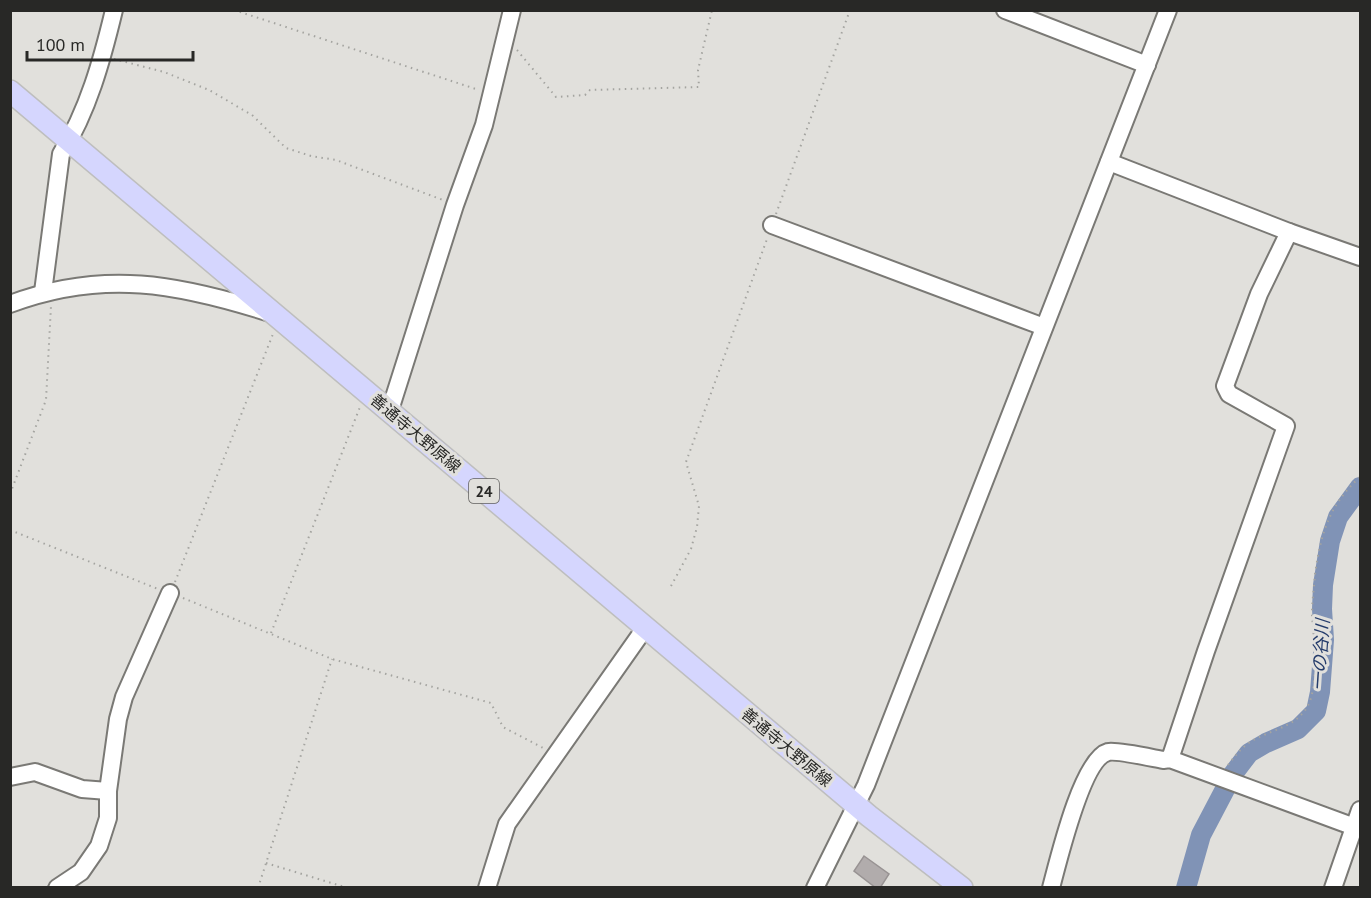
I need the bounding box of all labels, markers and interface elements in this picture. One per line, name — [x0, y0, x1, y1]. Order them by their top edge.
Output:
scale bar — [27, 24, 194, 62]
text: 100 m — [36, 33, 85, 56]
street label: 善通寺大野原線 — [367, 389, 465, 477]
road number: 24 — [469, 479, 499, 503]
water label: 一の谷川 — [1306, 616, 1334, 692]
street label: 善通寺大野原線 — [738, 703, 836, 791]

